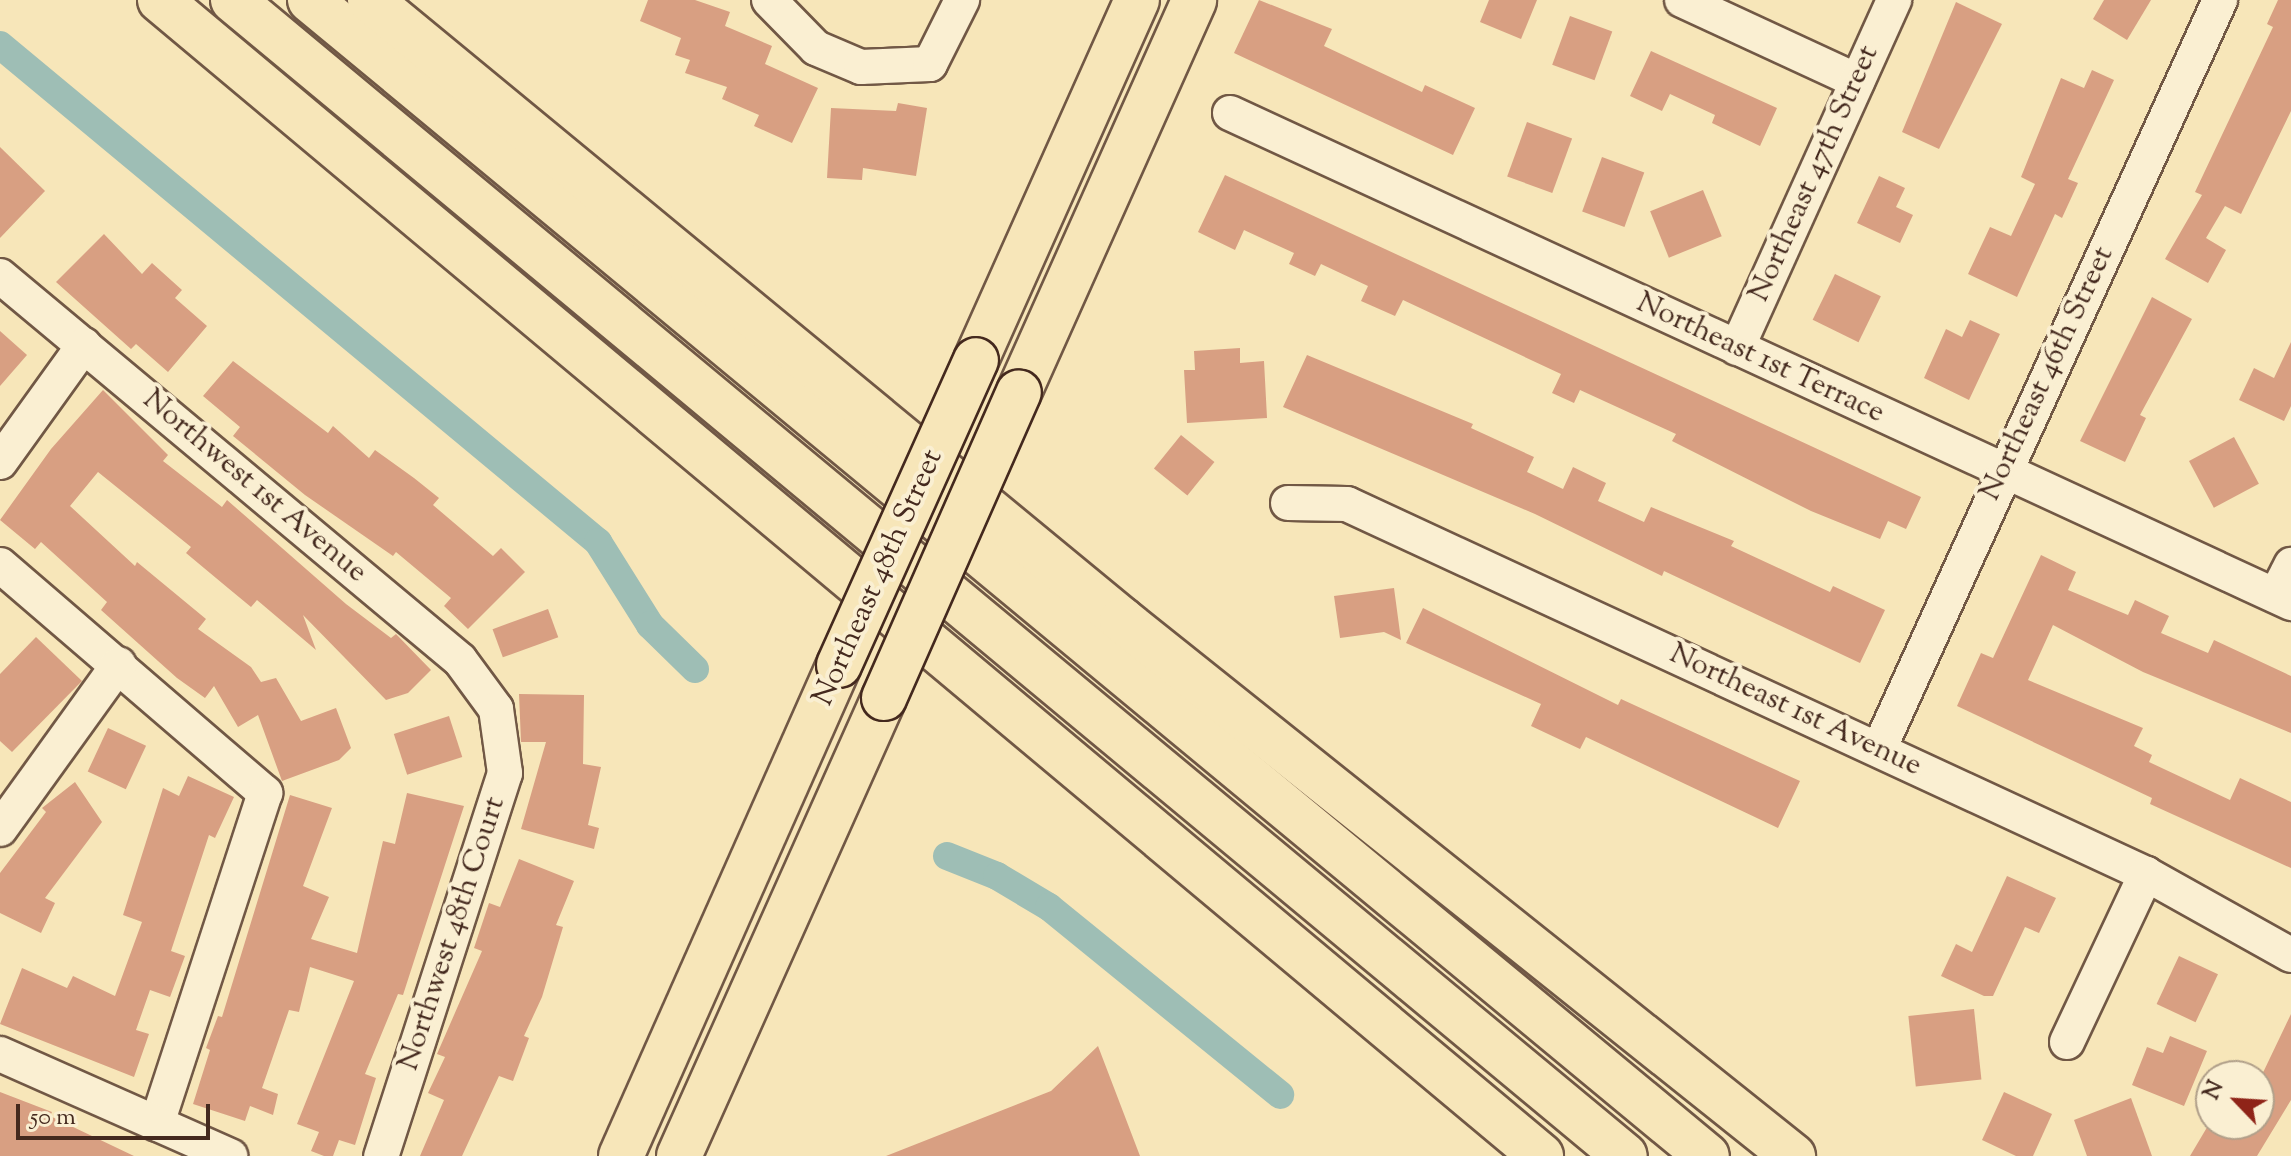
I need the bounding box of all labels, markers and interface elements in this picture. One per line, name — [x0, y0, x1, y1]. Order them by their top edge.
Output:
street label: Northeast 47th Street — [1742, 40, 1888, 308]
street label: Northeast 46th Street — [1973, 241, 2123, 507]
street label: Northeast 1st Terrace — [1630, 286, 1890, 432]
street label: Northwest 1st Avenue — [135, 383, 373, 591]
street label: Northeast 48th Street — [806, 444, 952, 712]
street label: Northeast 1st Avenue — [1663, 637, 1927, 785]
street label: Northwest 48th Court — [392, 793, 514, 1075]
north arrow — [2195, 1060, 2275, 1140]
text: N — [2197, 1076, 2233, 1105]
scale bar — [20, 1088, 214, 1138]
text: 50 m — [30, 1101, 76, 1135]

